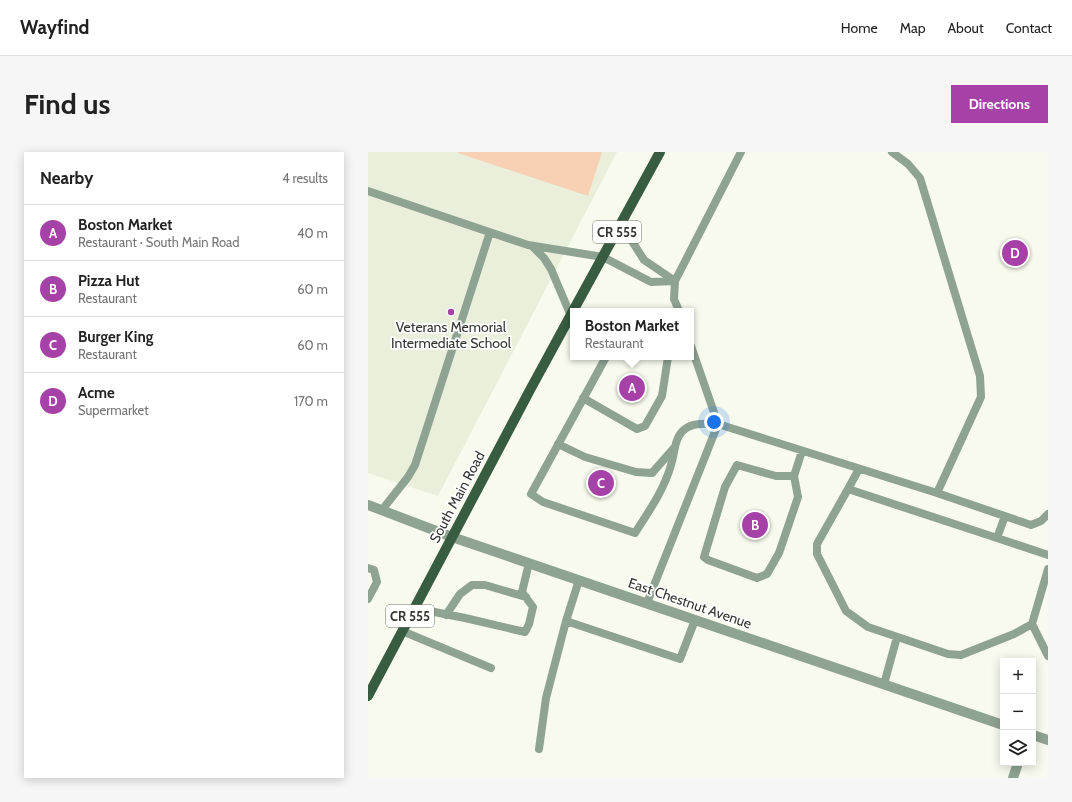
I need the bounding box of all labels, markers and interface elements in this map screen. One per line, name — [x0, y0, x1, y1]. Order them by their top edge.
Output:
text: Wayfind — [20, 16, 89, 39]
text: Home — [841, 19, 878, 37]
text: Map — [900, 19, 925, 37]
text: About — [947, 19, 984, 37]
text: Contact — [1006, 19, 1052, 37]
button: Directions — [951, 85, 1048, 123]
text: Find us — [24, 87, 110, 121]
text: Nearby — [40, 168, 93, 188]
text: 4 results — [282, 170, 328, 186]
text: Boston Market — [78, 216, 172, 234]
road number: CR 555 — [593, 221, 641, 243]
text: A — [49, 225, 57, 241]
text: 40 m — [297, 225, 328, 241]
text: Restaurant · South Main Road — [78, 234, 240, 250]
pin: D — [1002, 238, 1028, 268]
text: Pizza Hut — [78, 272, 140, 290]
text: B — [49, 281, 57, 297]
text: 60 m — [297, 281, 328, 297]
text: Restaurant — [78, 290, 137, 306]
marker: Veterans Memorial Intermediate School — [446, 307, 456, 317]
popup — [570, 308, 694, 360]
text: Boston Market — [585, 317, 679, 335]
place label: Veterans Memorial Intermediate School — [391, 318, 512, 352]
text: Burger King — [78, 328, 153, 346]
text: Restaurant — [585, 335, 644, 351]
text: C — [49, 337, 57, 353]
text: 60 m — [297, 337, 328, 353]
text: Restaurant — [78, 346, 137, 362]
pin: A — [619, 373, 645, 403]
text: Acme — [78, 384, 115, 402]
text: D — [48, 393, 58, 409]
text: 170 m — [294, 393, 328, 409]
text: Supermarket — [78, 402, 149, 418]
your location — [704, 412, 724, 432]
street label: South Main Road — [425, 448, 489, 546]
pin: C — [588, 468, 614, 498]
pin: B — [742, 510, 768, 540]
street label: East Chestnut Avenue — [626, 573, 754, 633]
road number: CR 555 — [386, 605, 434, 627]
map controls — [1000, 658, 1036, 766]
button: + — [1000, 658, 1036, 694]
button: − — [1000, 694, 1036, 730]
button: layers — [1000, 730, 1036, 766]

